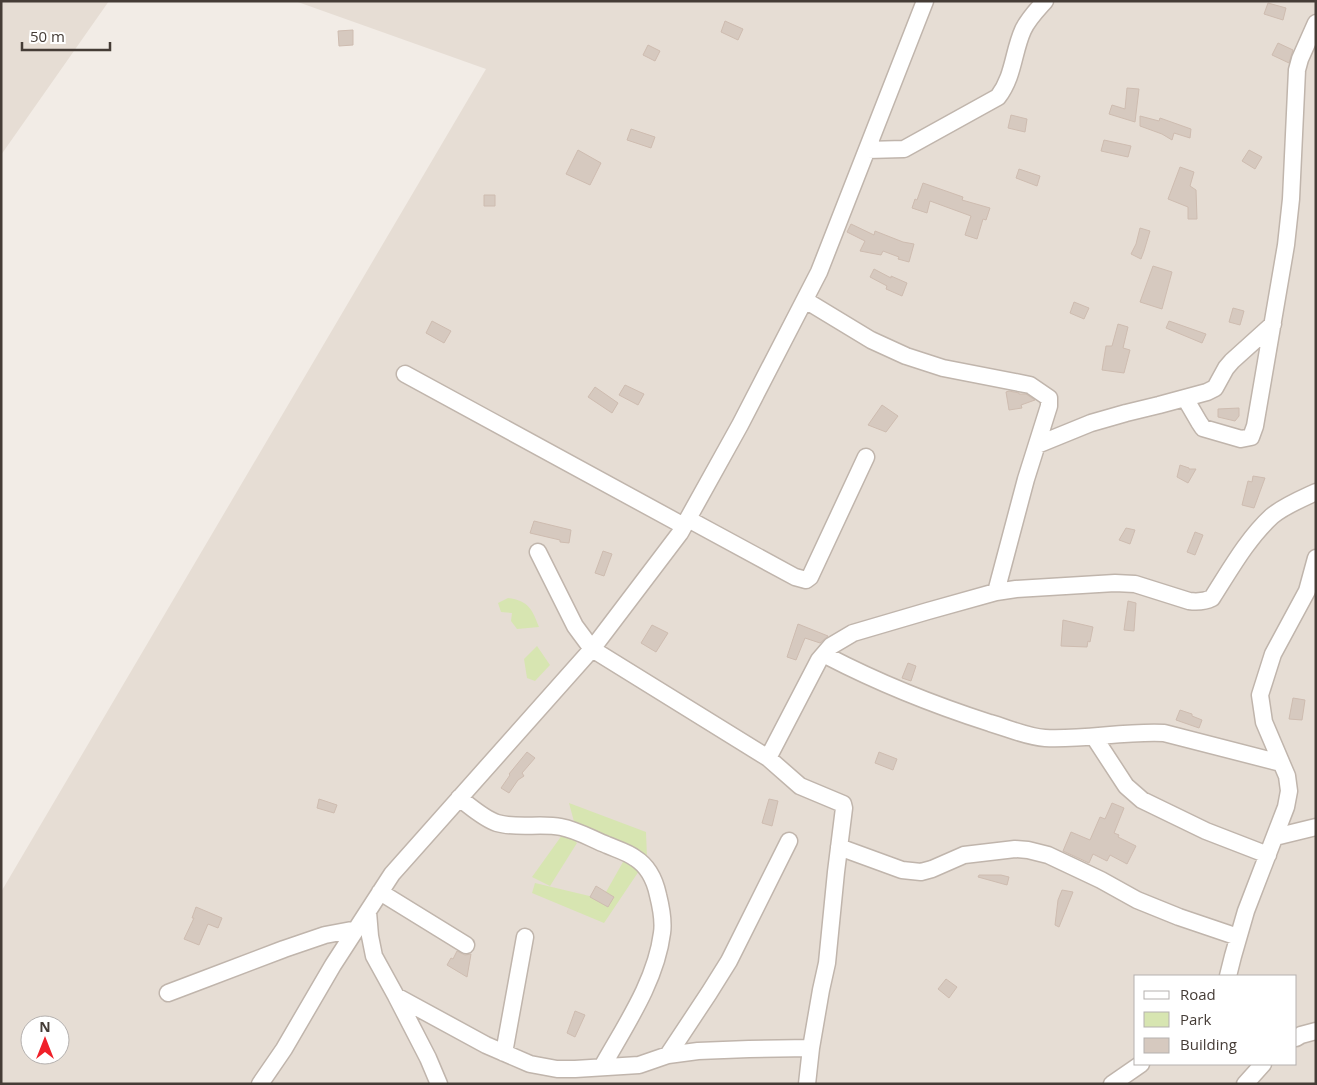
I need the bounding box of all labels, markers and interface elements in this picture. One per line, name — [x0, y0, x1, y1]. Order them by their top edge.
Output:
scale bar — [22, 20, 110, 52]
text: 50 m — [30, 26, 65, 46]
legend — [1134, 975, 1297, 1065]
text: Road — [1180, 984, 1216, 1004]
text: Park — [1180, 1009, 1211, 1029]
north arrow — [20, 1015, 70, 1065]
text: N — [39, 1017, 51, 1036]
text: Building — [1180, 1034, 1237, 1054]

